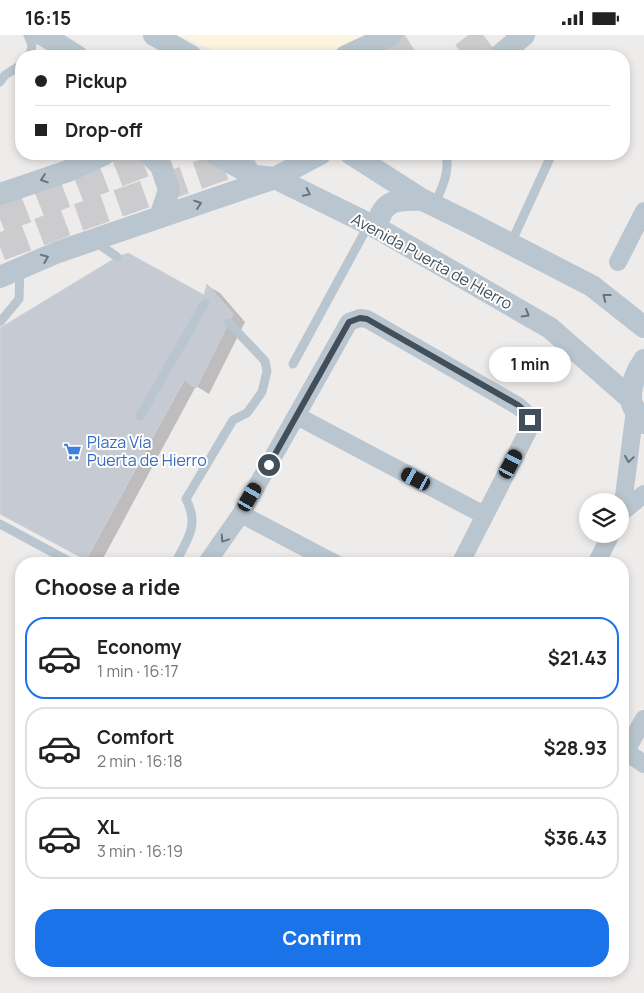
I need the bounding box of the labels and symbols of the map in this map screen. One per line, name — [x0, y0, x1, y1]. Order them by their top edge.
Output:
one-way arrow — [41, 173, 49, 183]
one-way arrow — [302, 187, 311, 198]
one-way arrow — [194, 200, 202, 210]
street label: Avenida Puerta de Hierro — [348, 208, 516, 314]
one-way arrow — [40, 254, 49, 264]
one-way arrow — [603, 294, 612, 302]
one-way arrow — [520, 308, 529, 318]
callout: 1 min — [489, 347, 571, 383]
route end — [519, 409, 541, 431]
place label: Plaza Vía Puerta de Hierro — [87, 431, 207, 471]
supermarket icon: Plaza Vía Puerta de Hierro — [63, 441, 83, 461]
car — [497, 447, 524, 481]
route start — [258, 454, 280, 476]
one-way arrow — [624, 455, 635, 463]
car — [399, 465, 432, 493]
car — [236, 480, 263, 514]
one-way arrow — [221, 533, 230, 542]

